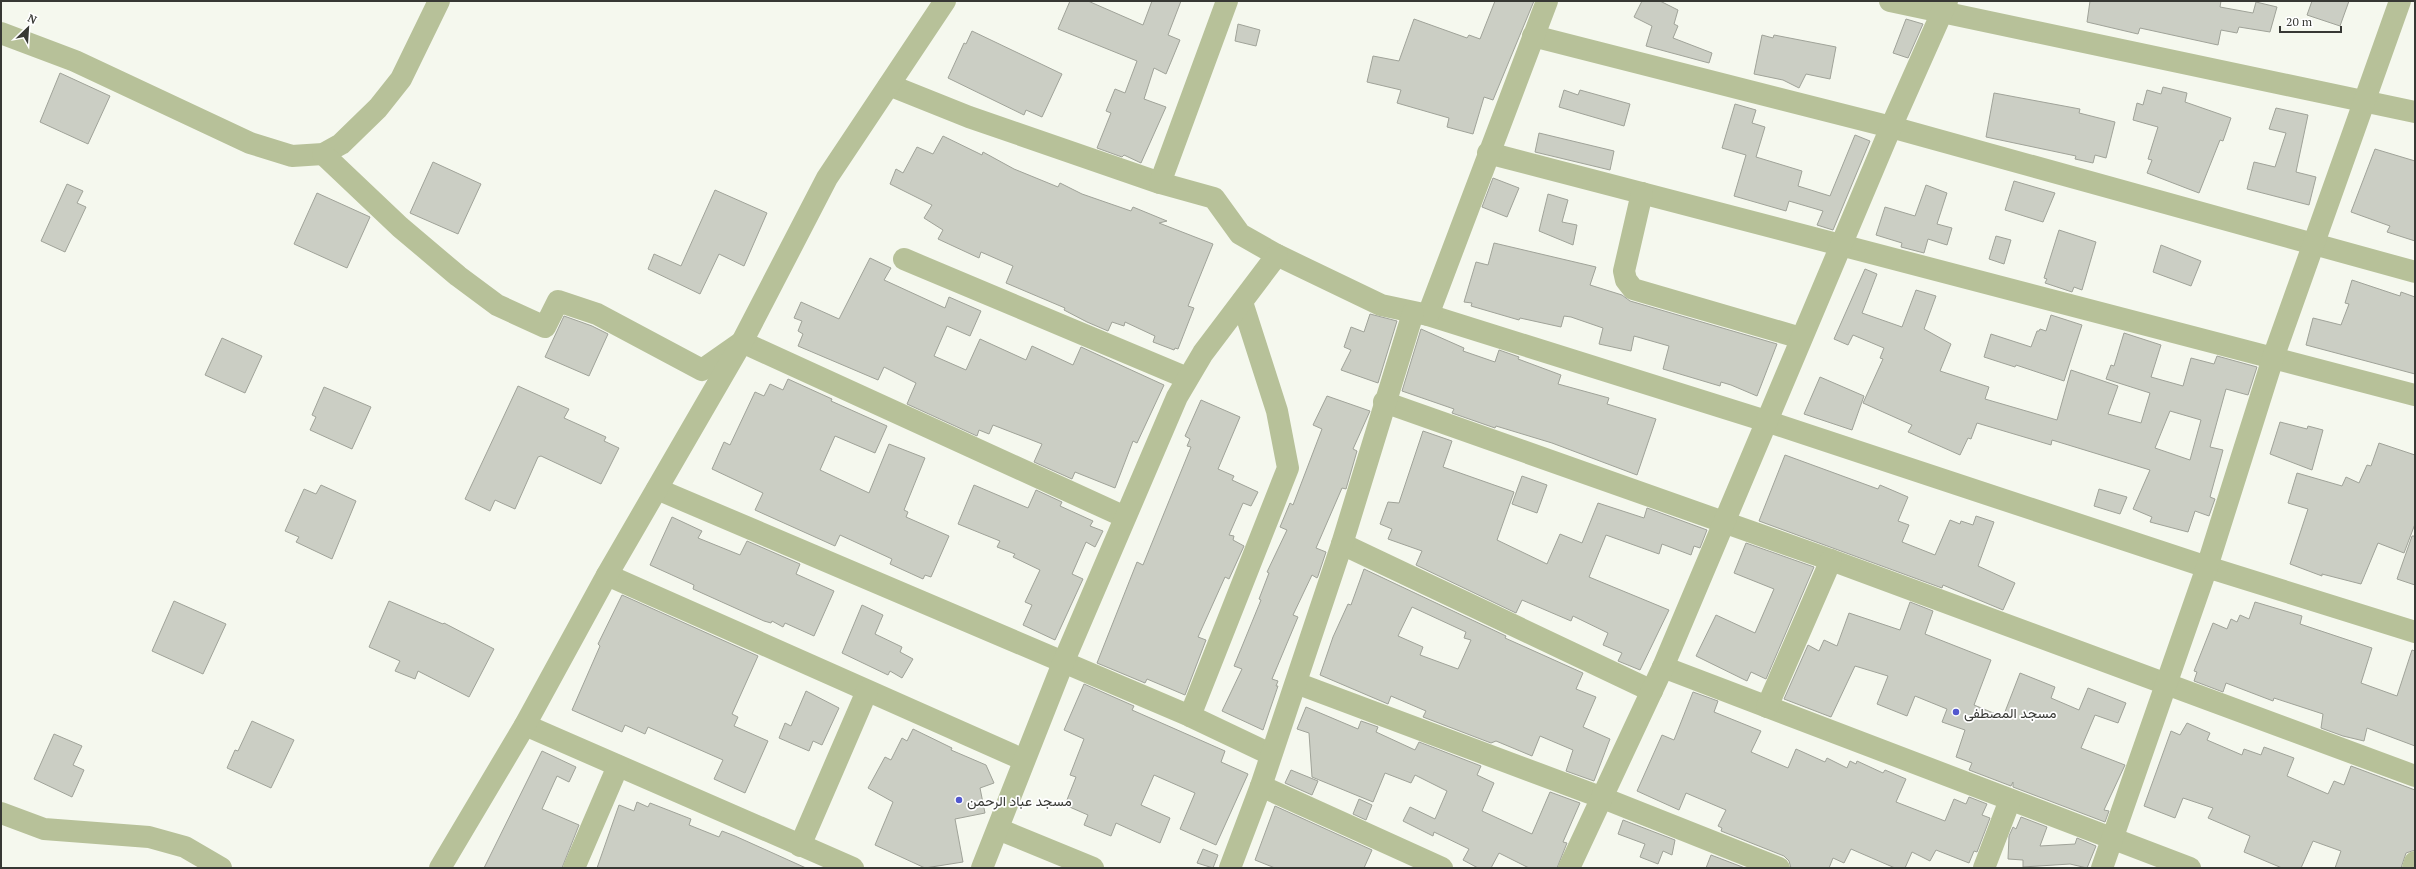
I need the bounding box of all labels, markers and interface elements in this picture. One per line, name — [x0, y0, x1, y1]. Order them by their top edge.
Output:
north arrow — [8, 8, 48, 48]
scale bar — [2280, 8, 2341, 34]
text: N — [25, 11, 40, 27]
text: 20 m — [2286, 14, 2313, 29]
place label: مسجد المصطفى — [1964, 703, 2057, 722]
marker: مسجد المصطفى — [1951, 707, 1961, 717]
place label: مسجد عباد الرحمن — [967, 791, 1072, 810]
marker: مسجد عباد الرحمن — [954, 795, 964, 805]

